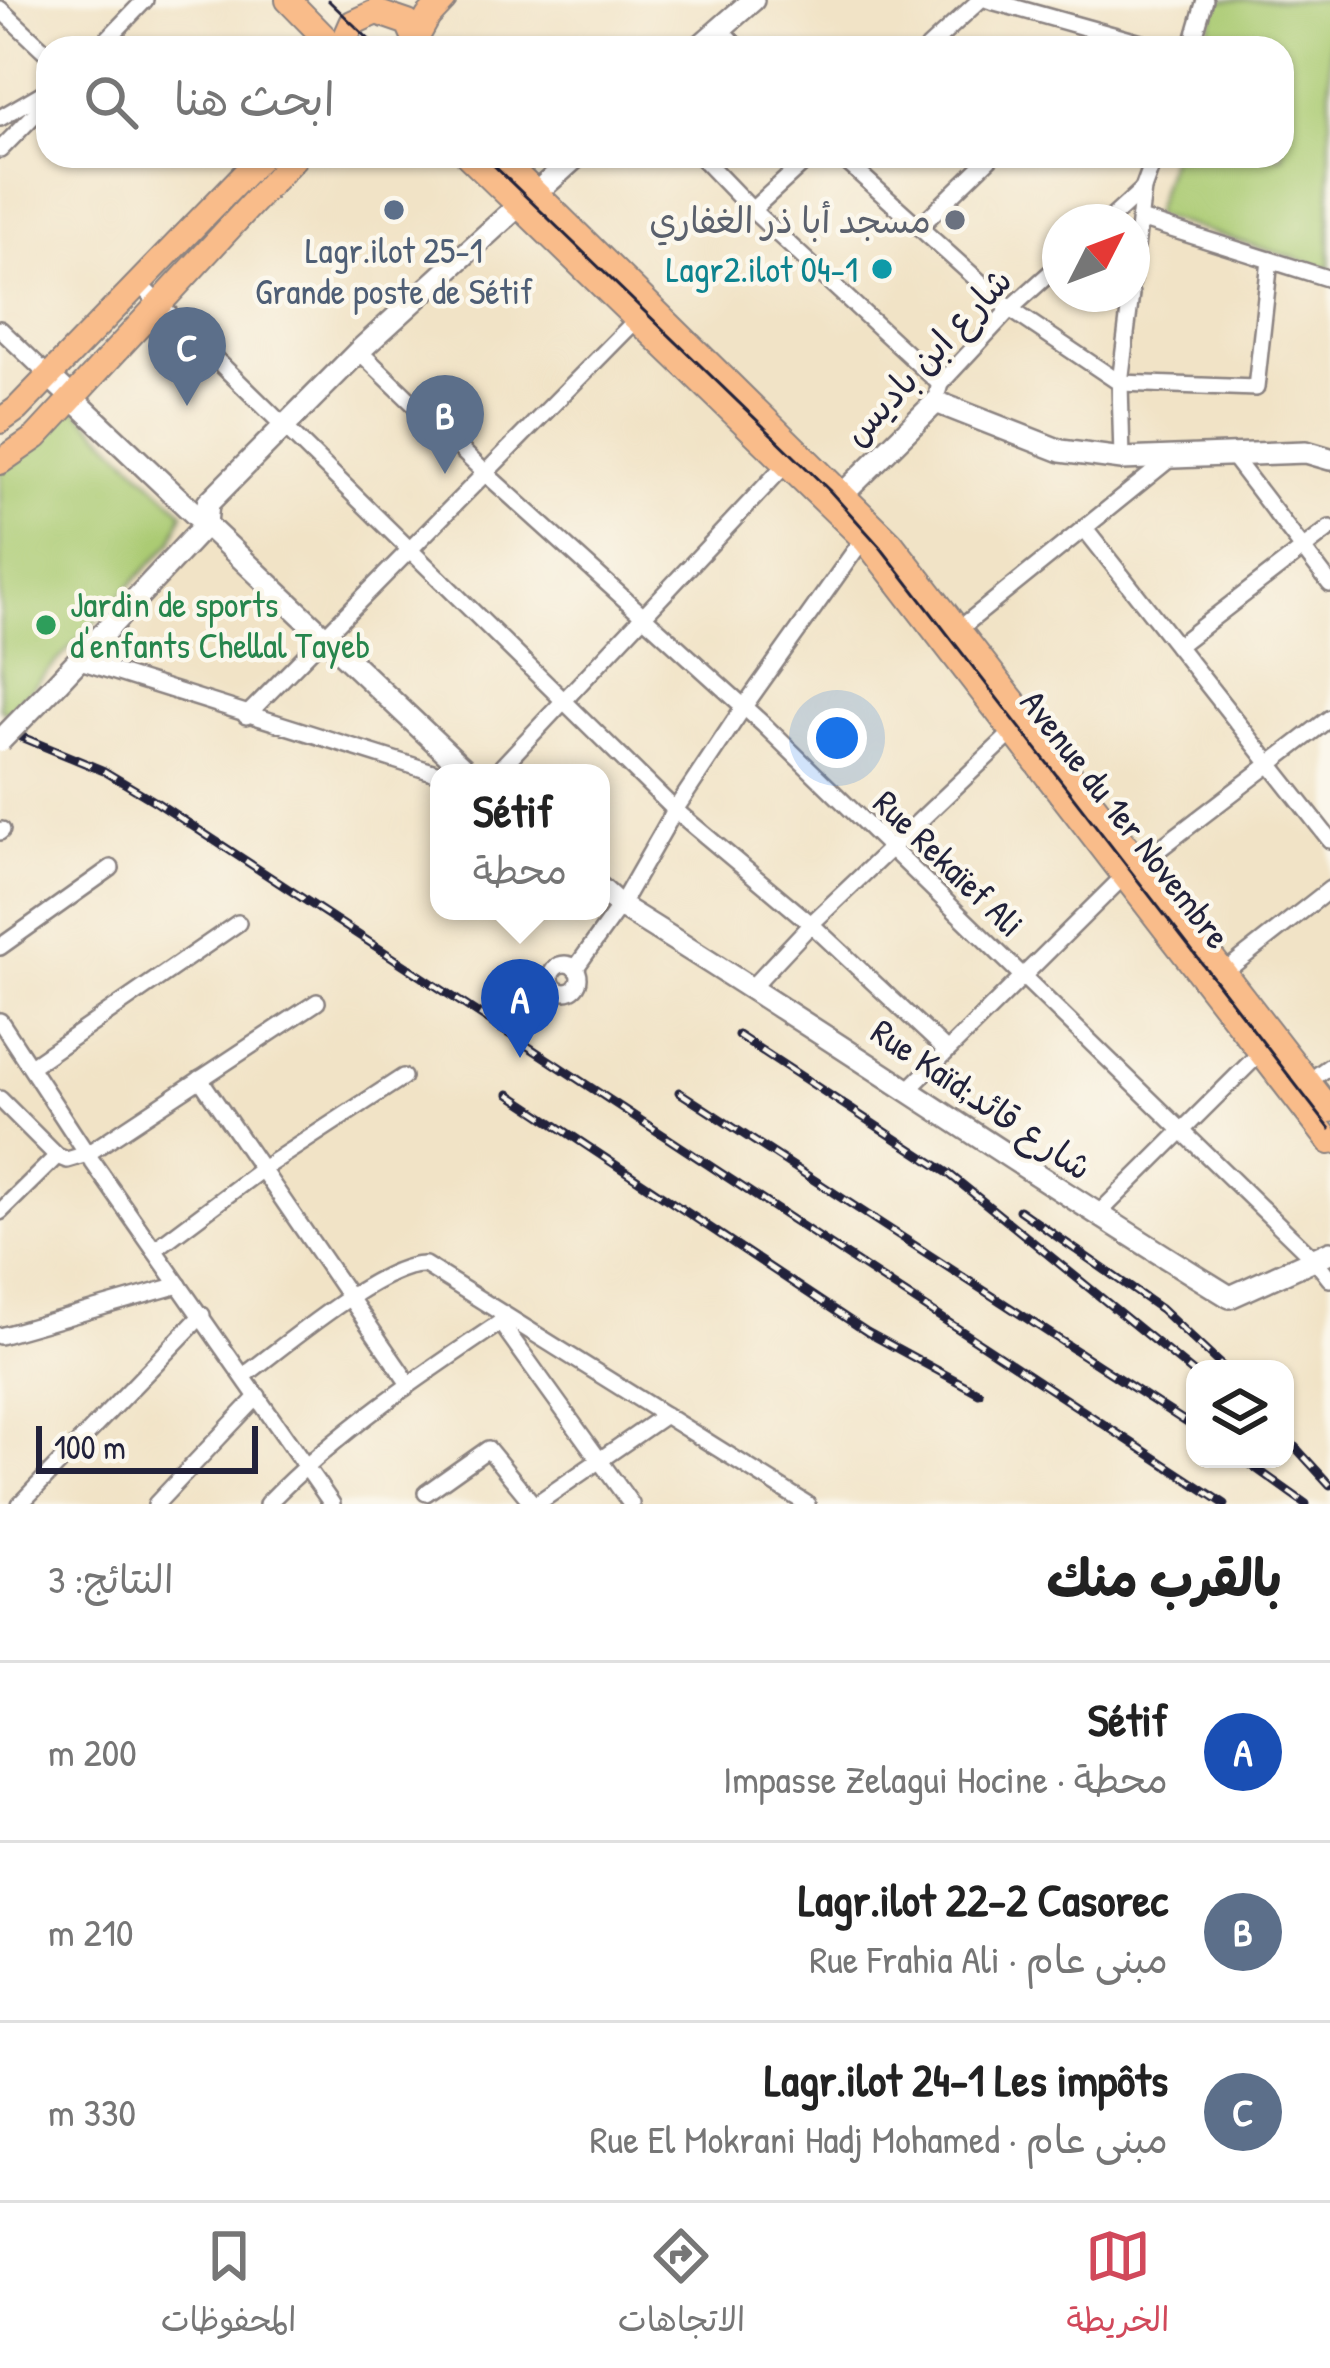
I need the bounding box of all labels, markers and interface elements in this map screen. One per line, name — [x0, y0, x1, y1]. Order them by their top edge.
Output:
search box — [36, 36, 1294, 168]
text: ابحث هنا — [174, 68, 335, 129]
icon: search — [78, 69, 144, 135]
place label: مسجد أبا ذر الغفاري — [649, 195, 931, 246]
marker: Lagr.ilot 25-1 Grande poste de Sétif — [381, 197, 407, 223]
north arrow — [1042, 204, 1150, 312]
marker: مسجد أبا ذر الغفاري — [942, 207, 968, 233]
place label: Lagr.ilot 25-1 Grande poste de Sétif — [255, 225, 533, 315]
place label: Lagr2.ilot 04-1 — [666, 244, 858, 293]
street label: شارع ابن باديس — [831, 256, 1024, 457]
marker: Lagr2.ilot 04-1 — [869, 256, 895, 282]
pin: C — [148, 307, 226, 406]
pin: B — [406, 375, 484, 474]
place label: Jardin de sports d'enfants Chellal Tayeb — [70, 579, 370, 669]
marker: Jardin de sports d'enfants Chellal Tayeb — [33, 612, 59, 638]
street label: Avenue du 1er Novembre — [1010, 679, 1243, 958]
your location — [807, 708, 867, 768]
popup — [430, 764, 610, 920]
street label: Rue Rekaïef Ali — [863, 778, 1035, 947]
text: Sétif — [473, 780, 553, 841]
text: محطة — [473, 843, 567, 896]
pin: A — [481, 959, 559, 1058]
street label: Rue Kaïd;شارع قائد — [861, 1007, 1102, 1192]
map controls — [1186, 1360, 1294, 1468]
button: layers — [1186, 1360, 1294, 1468]
scale bar — [36, 1420, 258, 1473]
text: 100 m — [54, 1425, 126, 1469]
text: بالقرب منك — [1047, 1543, 1282, 1612]
text: النتائج: 3 — [48, 1552, 173, 1605]
text: Sétif — [1088, 1689, 1168, 1750]
text: 200 m — [48, 1725, 137, 1778]
text: A — [1233, 1725, 1253, 1778]
text: محطة · Impasse Zelagui Hocine — [723, 1752, 1168, 1805]
text: Lagr.ilot 22-2 Casorec — [798, 1869, 1168, 1930]
text: 210 m — [48, 1905, 133, 1958]
text: B — [1233, 1905, 1253, 1958]
text: مبنى عام · Rue Frahia Ali — [809, 1932, 1168, 1985]
text: Lagr.ilot 24-1 Les impôts — [765, 2049, 1168, 2110]
text: 330 m — [48, 2085, 136, 2138]
text: C — [1232, 2085, 1254, 2138]
text: مبنى عام · Rue El Mokrani Hadj Mohamed — [590, 2112, 1168, 2165]
tab: المحفوظات — [161, 2223, 297, 2349]
tab: الاتجاهات — [618, 2223, 745, 2349]
tab: الخريطة — [1066, 2223, 1169, 2349]

